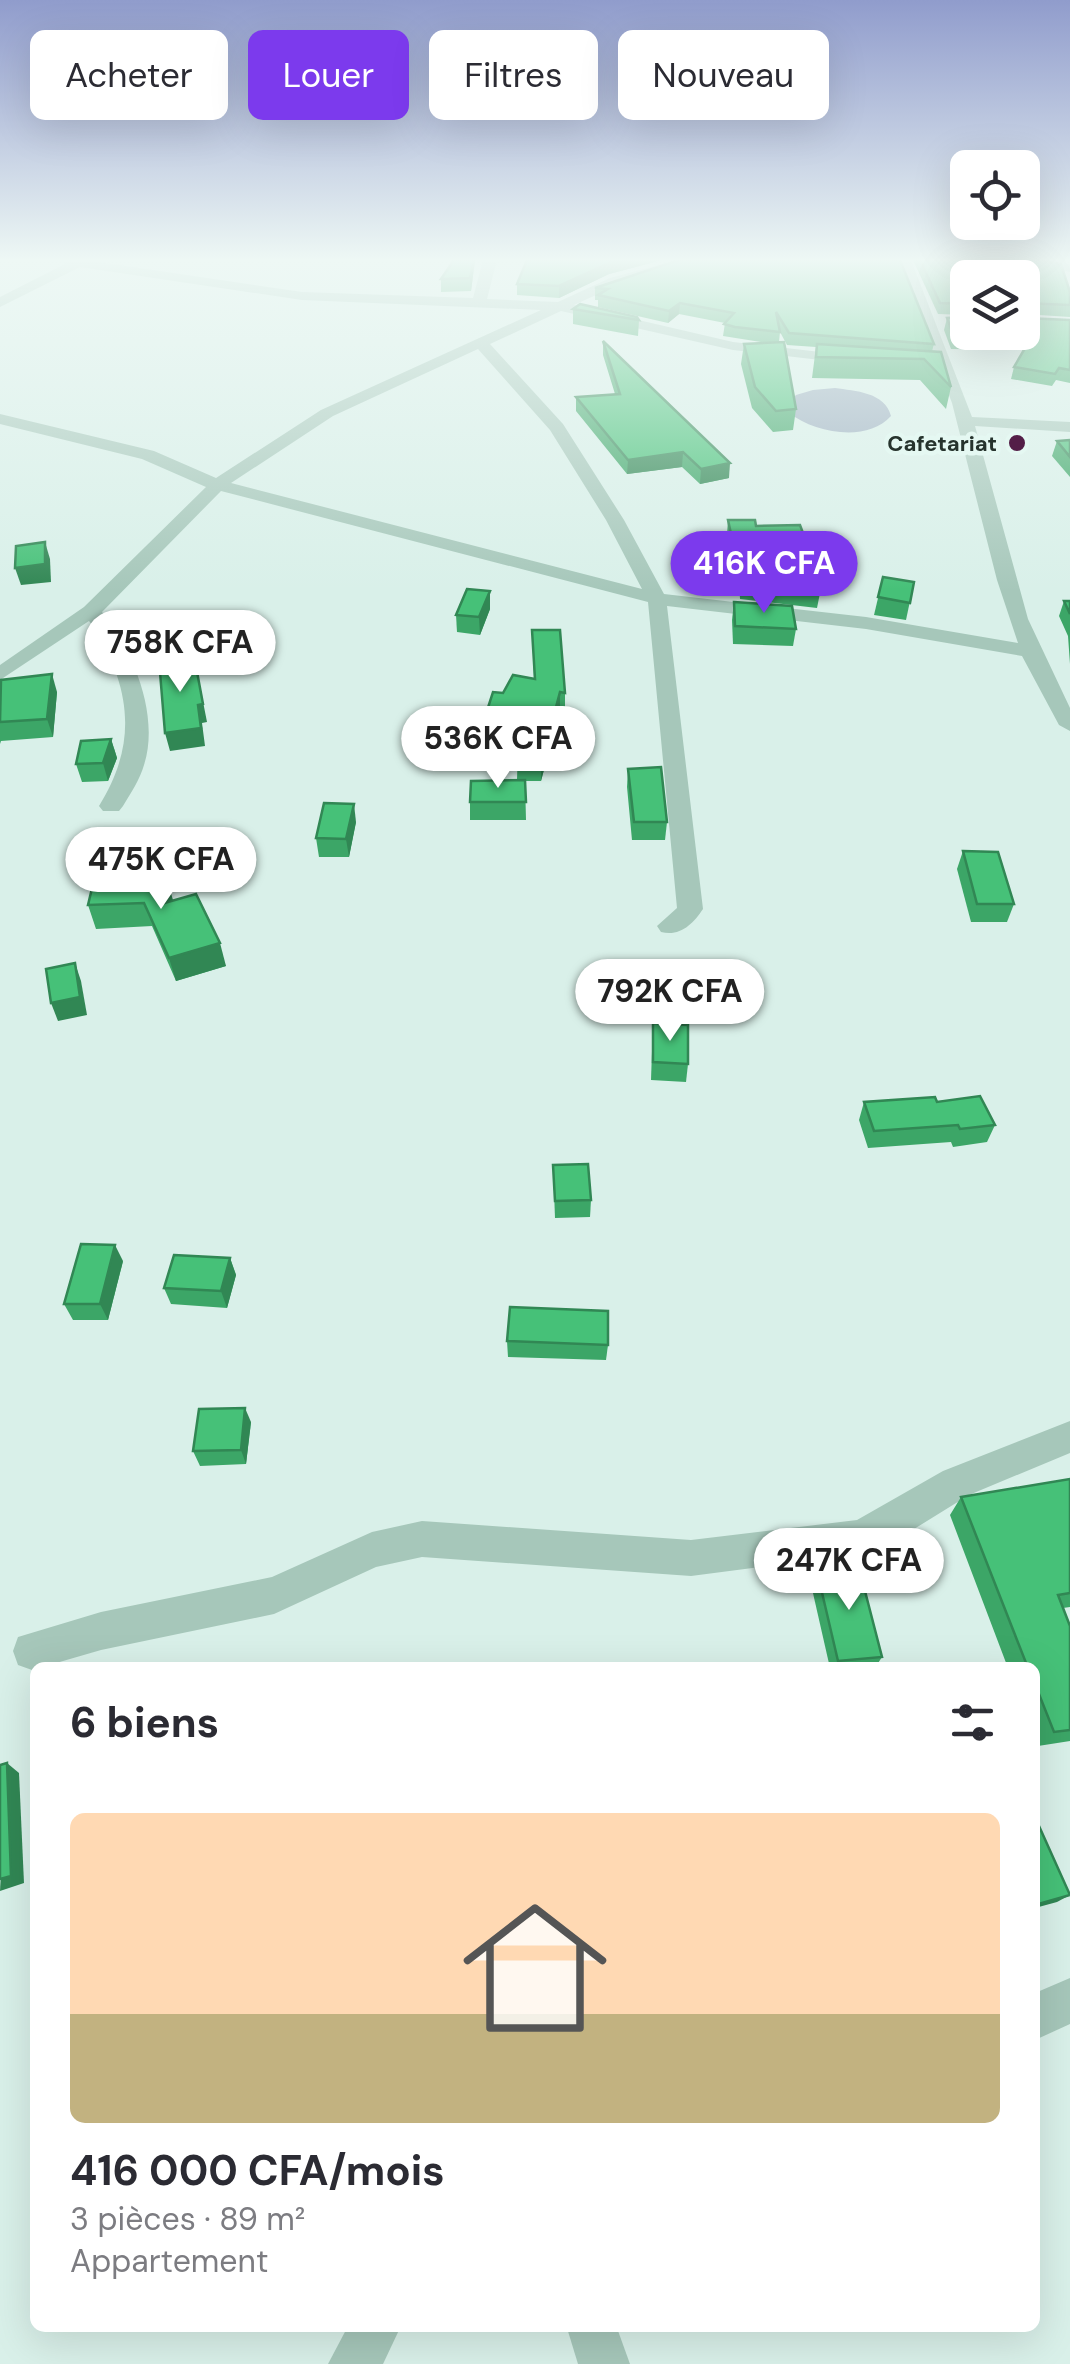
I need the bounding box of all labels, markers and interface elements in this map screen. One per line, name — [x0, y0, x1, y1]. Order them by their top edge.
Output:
chip: Acheter — [30, 30, 228, 120]
chip: Louer — [248, 30, 409, 120]
chip: Filtres — [429, 30, 598, 120]
chip: Nouveau — [618, 30, 829, 120]
map controls — [950, 150, 1040, 350]
button: locate — [950, 150, 1040, 240]
button: layers — [950, 260, 1040, 350]
place label: Cafetariat — [887, 429, 997, 458]
marker: Cafetariat — [1006, 432, 1028, 454]
pin: 416K CFA — [661, 531, 867, 616]
text: 416K CFA — [693, 542, 835, 584]
pin: 758K CFA — [77, 610, 283, 695]
text: 758K CFA — [107, 621, 253, 663]
pin: 536K CFA — [395, 706, 601, 791]
text: 536K CFA — [423, 717, 573, 759]
pin: 475K CFA — [58, 827, 264, 912]
text: 475K CFA — [87, 838, 235, 880]
pin: 792K CFA — [567, 959, 773, 1044]
text: 792K CFA — [597, 970, 743, 1012]
pin: 247K CFA — [746, 1528, 952, 1613]
text: 247K CFA — [776, 1539, 922, 1581]
text: 6 biens — [70, 1695, 219, 1750]
icon: filters — [945, 1695, 1000, 1750]
icon: home — [445, 1878, 625, 2058]
text: 416 000 CFA/mois — [70, 2143, 445, 2198]
text: 3 pièces · 89 m² — [70, 2198, 305, 2240]
text: Appartement — [70, 2240, 268, 2282]

